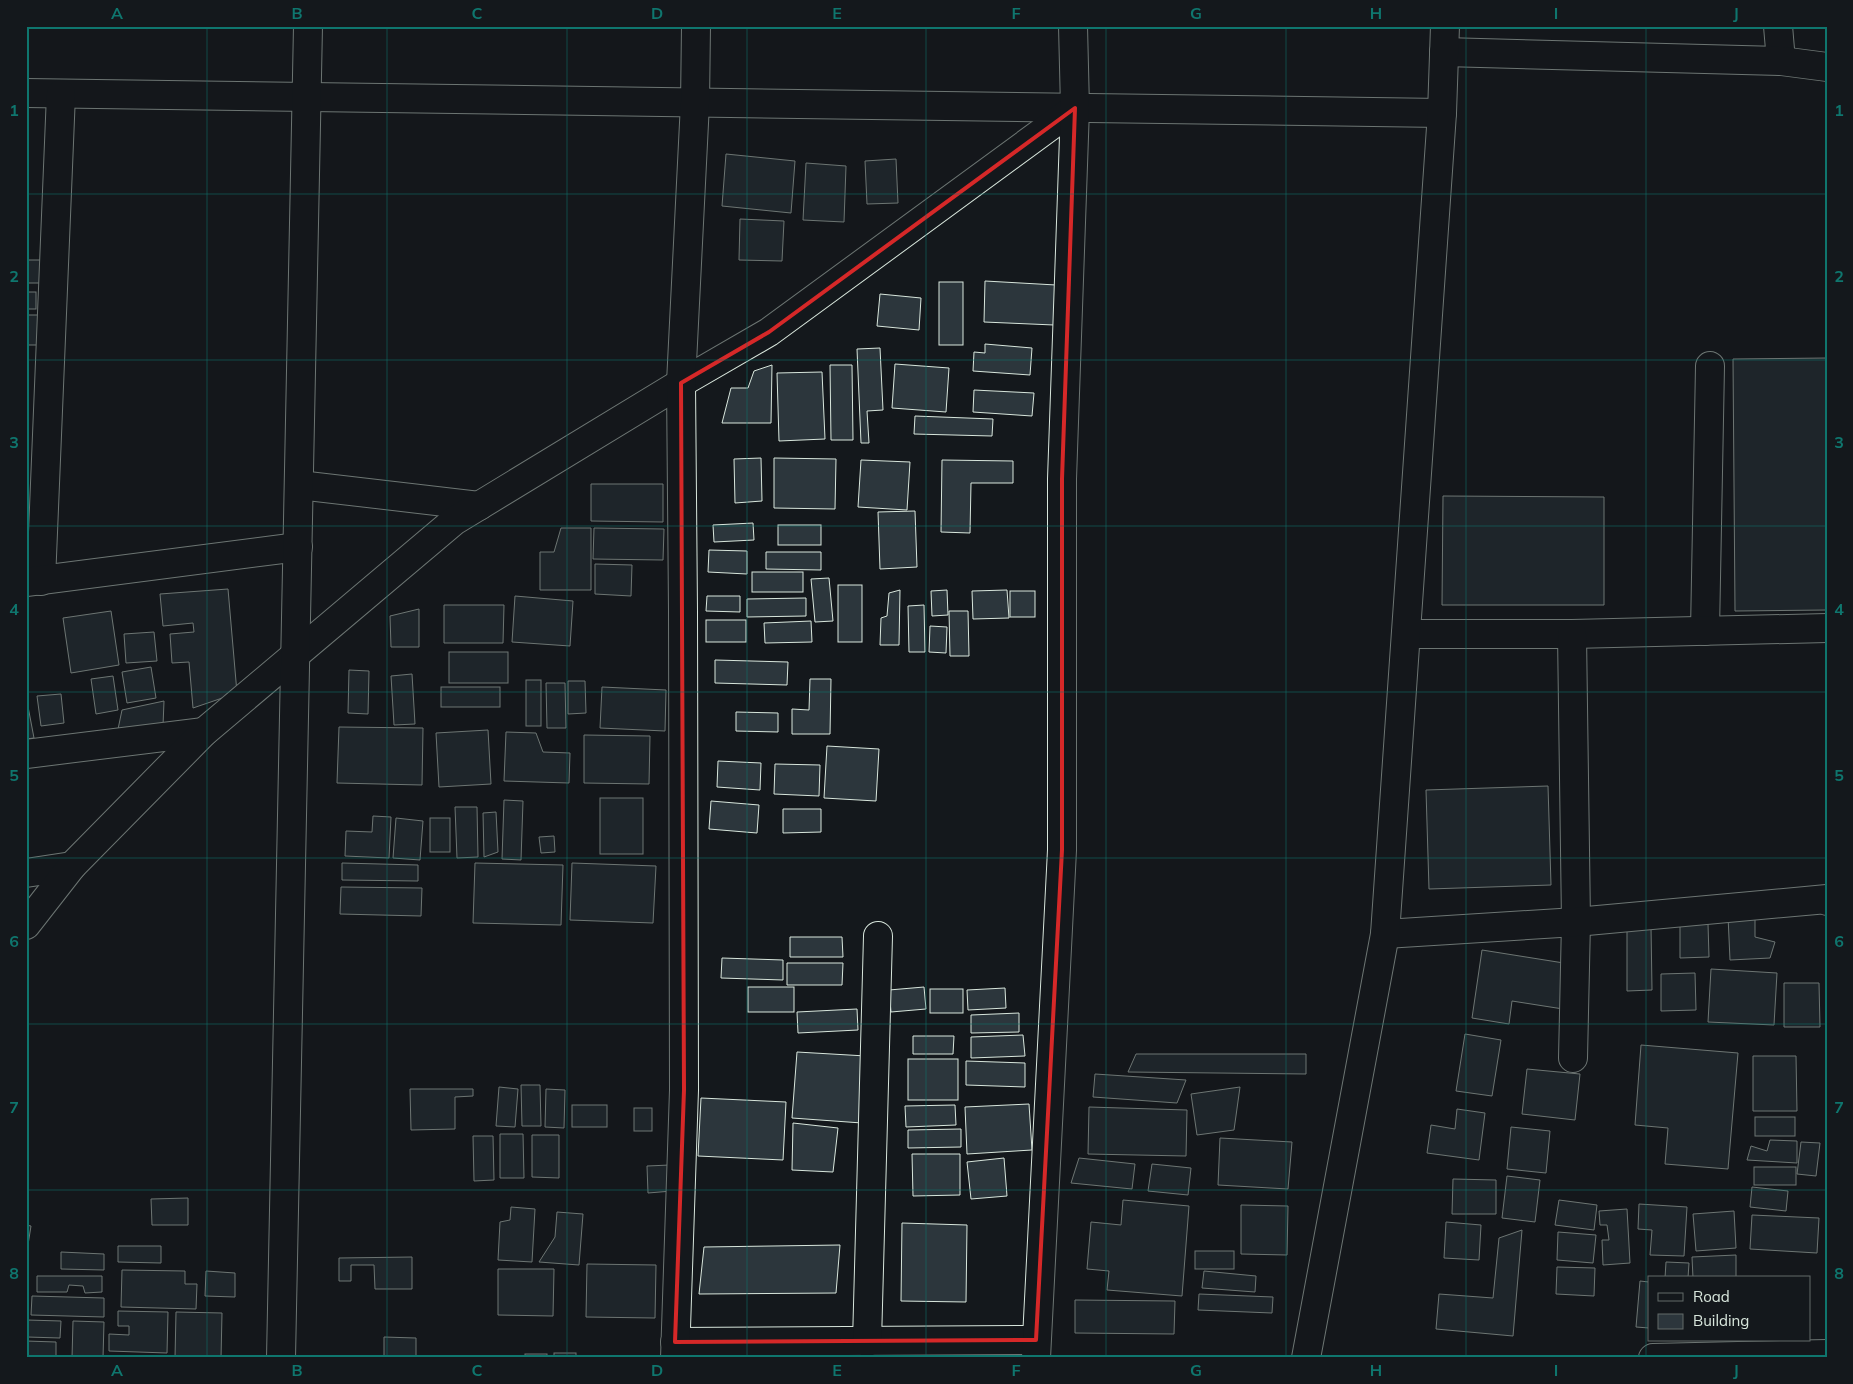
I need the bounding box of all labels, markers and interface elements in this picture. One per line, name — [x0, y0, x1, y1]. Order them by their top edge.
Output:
text: A — [111, 3, 123, 23]
text: B — [291, 3, 303, 23]
text: C — [472, 3, 483, 23]
text: D — [651, 3, 663, 23]
text: E — [832, 3, 842, 23]
text: F — [1011, 3, 1021, 23]
text: G — [1190, 3, 1202, 23]
text: H — [1370, 3, 1382, 23]
text: I — [1554, 3, 1558, 23]
text: J — [1733, 3, 1739, 23]
text: 1 — [9, 100, 19, 120]
text: 1 — [1834, 100, 1844, 120]
text: 2 — [9, 266, 19, 286]
text: 2 — [1834, 266, 1844, 286]
text: 3 — [9, 432, 19, 452]
text: 3 — [1834, 432, 1844, 452]
text: 4 — [9, 599, 19, 619]
text: 4 — [1834, 599, 1844, 619]
text: 5 — [9, 765, 19, 785]
text: 5 — [1834, 765, 1844, 785]
text: 6 — [9, 931, 19, 951]
text: 6 — [1834, 931, 1844, 951]
text: 7 — [9, 1097, 19, 1117]
text: 7 — [1834, 1097, 1844, 1117]
text: 8 — [9, 1263, 19, 1283]
text: 8 — [1834, 1263, 1844, 1283]
legend — [1648, 1276, 1810, 1342]
text: Road — [1693, 1287, 1730, 1306]
text: Building — [1693, 1311, 1749, 1330]
text: A — [111, 1360, 123, 1380]
text: B — [291, 1360, 303, 1380]
text: C — [472, 1360, 483, 1380]
text: D — [651, 1360, 663, 1380]
text: E — [832, 1360, 842, 1380]
text: F — [1011, 1360, 1021, 1380]
text: G — [1190, 1360, 1202, 1380]
text: H — [1370, 1360, 1382, 1380]
text: I — [1554, 1360, 1558, 1380]
text: J — [1733, 1360, 1739, 1380]

